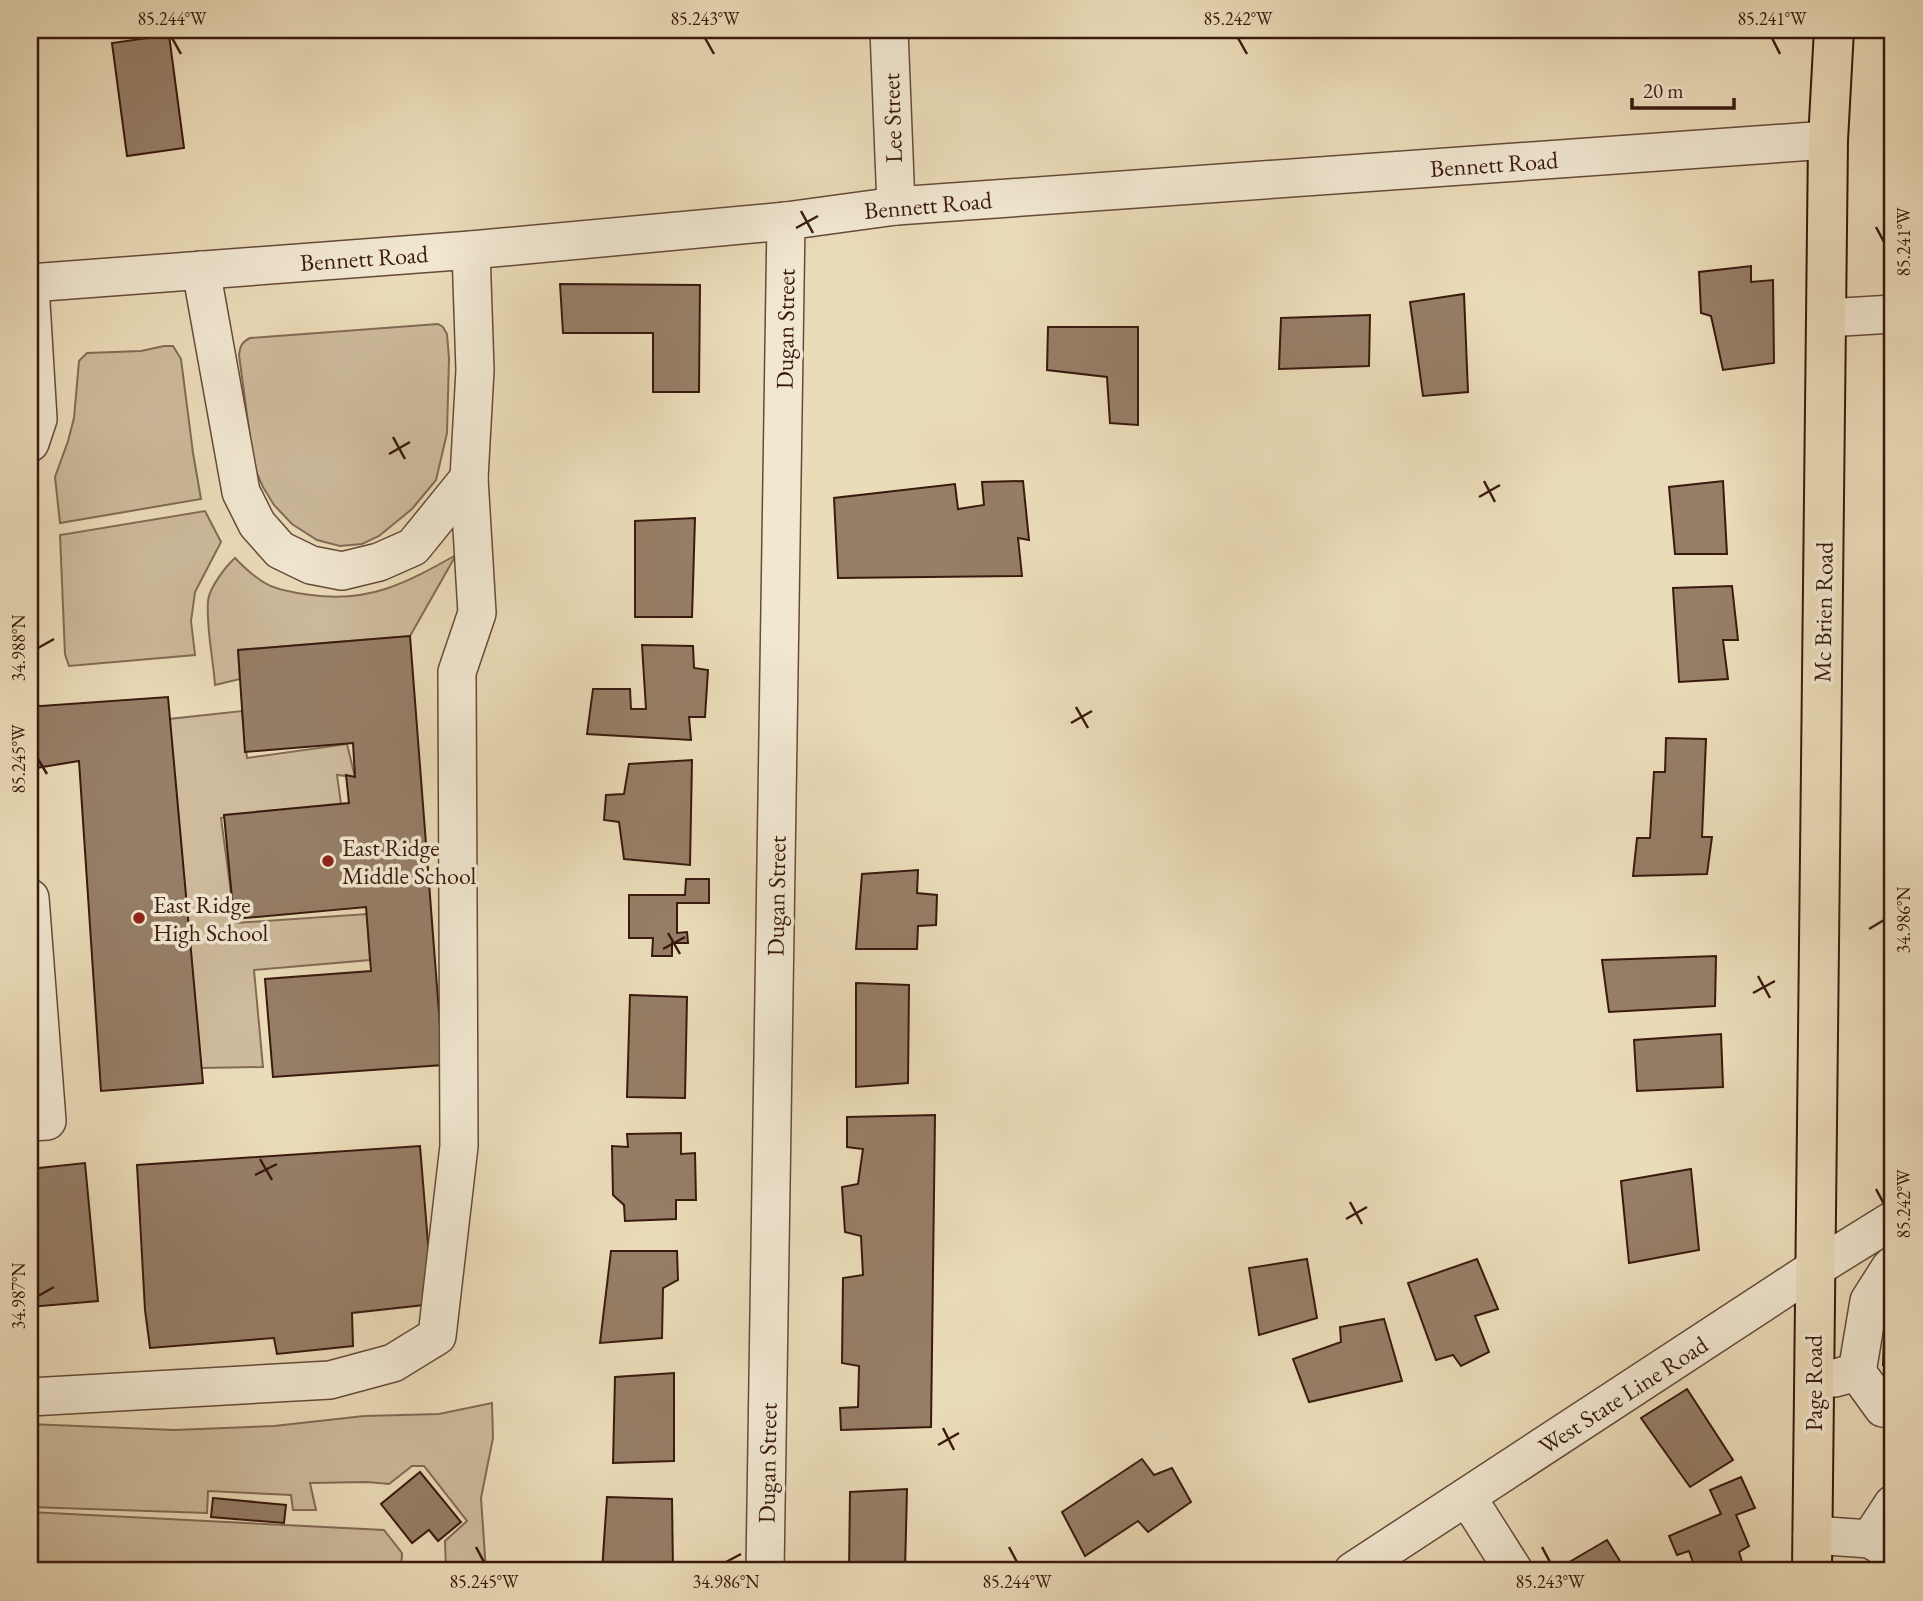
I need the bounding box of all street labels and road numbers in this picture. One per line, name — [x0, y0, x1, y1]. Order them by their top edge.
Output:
street label: Lee Street — [875, 72, 909, 164]
street label: Bennett Road — [1429, 144, 1560, 184]
street label: Bennett Road — [863, 184, 994, 226]
street label: Bennett Road — [299, 238, 430, 278]
street label: Dugan Street — [768, 268, 802, 390]
street label: Mc Brien Road — [1806, 541, 1840, 683]
street label: Dugan Street — [759, 835, 793, 957]
street label: West State Line Road — [1532, 1328, 1714, 1461]
street label: Page Road — [1798, 1334, 1829, 1431]
street label: Dugan Street — [750, 1402, 784, 1524]

